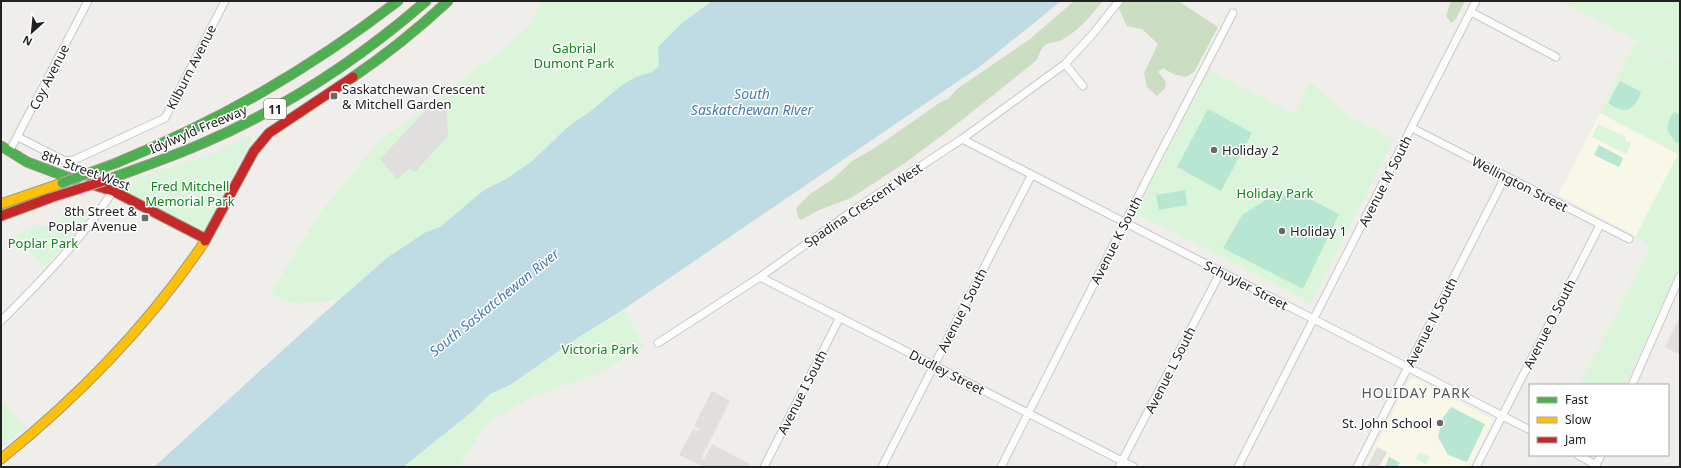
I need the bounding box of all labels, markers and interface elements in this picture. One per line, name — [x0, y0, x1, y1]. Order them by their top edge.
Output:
north arrow — [12, 12, 52, 52]
street label: Kilburn Avenue — [162, 21, 220, 113]
text: N — [20, 33, 35, 50]
park label: Gabrial Dumont Park — [533, 39, 615, 72]
street label: Coy Avenue — [25, 41, 73, 113]
place label: Saskatchewan Crescent & Mitchell Garden — [342, 80, 485, 113]
water label: South Saskatchewan River — [691, 84, 814, 119]
marker: Saskatchewan Crescent & Mitchell Garden — [329, 91, 339, 101]
road number: 11 — [264, 99, 286, 119]
street label: Idylwyld Freeway — [146, 100, 250, 158]
street label: Avenue M South — [1354, 132, 1416, 230]
place label: Holiday 2 — [1222, 141, 1279, 159]
marker: Holiday 2 — [1209, 145, 1219, 155]
street label: 8th Street West — [39, 146, 133, 195]
street label: Wellington Street — [1469, 152, 1571, 216]
street label: Spadina Crescent West — [800, 158, 926, 251]
park label: Fred Mitchell Memorial Park — [145, 177, 235, 210]
park label: Holiday Park — [1237, 184, 1314, 202]
street label: Avenue K South — [1086, 193, 1146, 287]
place label: 8th Street & Poplar Avenue — [48, 202, 137, 235]
marker: 8th Street & Poplar Avenue — [140, 213, 150, 223]
place label: Holiday 1 — [1290, 222, 1347, 240]
marker: Holiday 1 — [1277, 226, 1287, 236]
park label: Poplar Park — [8, 234, 78, 252]
water label: South Saskatchewan River — [425, 243, 563, 360]
street label: Schuyler Street — [1201, 256, 1291, 314]
street label: Avenue J South — [933, 265, 991, 355]
street label: Avenue N South — [1401, 274, 1461, 370]
street label: Avenue O South — [1519, 276, 1579, 372]
street label: Avenue L South — [1140, 324, 1200, 416]
park label: Victoria Park — [562, 340, 638, 358]
street label: Dudley Street — [906, 345, 988, 399]
street label: Avenue I South — [773, 347, 831, 437]
district label: HOLIDAY PARK — [1361, 383, 1471, 402]
legend — [1529, 384, 1669, 456]
text: Fast — [1565, 391, 1589, 408]
text: Slow — [1565, 411, 1592, 428]
place label: St. John School — [1342, 414, 1432, 432]
marker: St. John School — [1435, 418, 1445, 428]
text: Jam — [1564, 431, 1586, 448]

